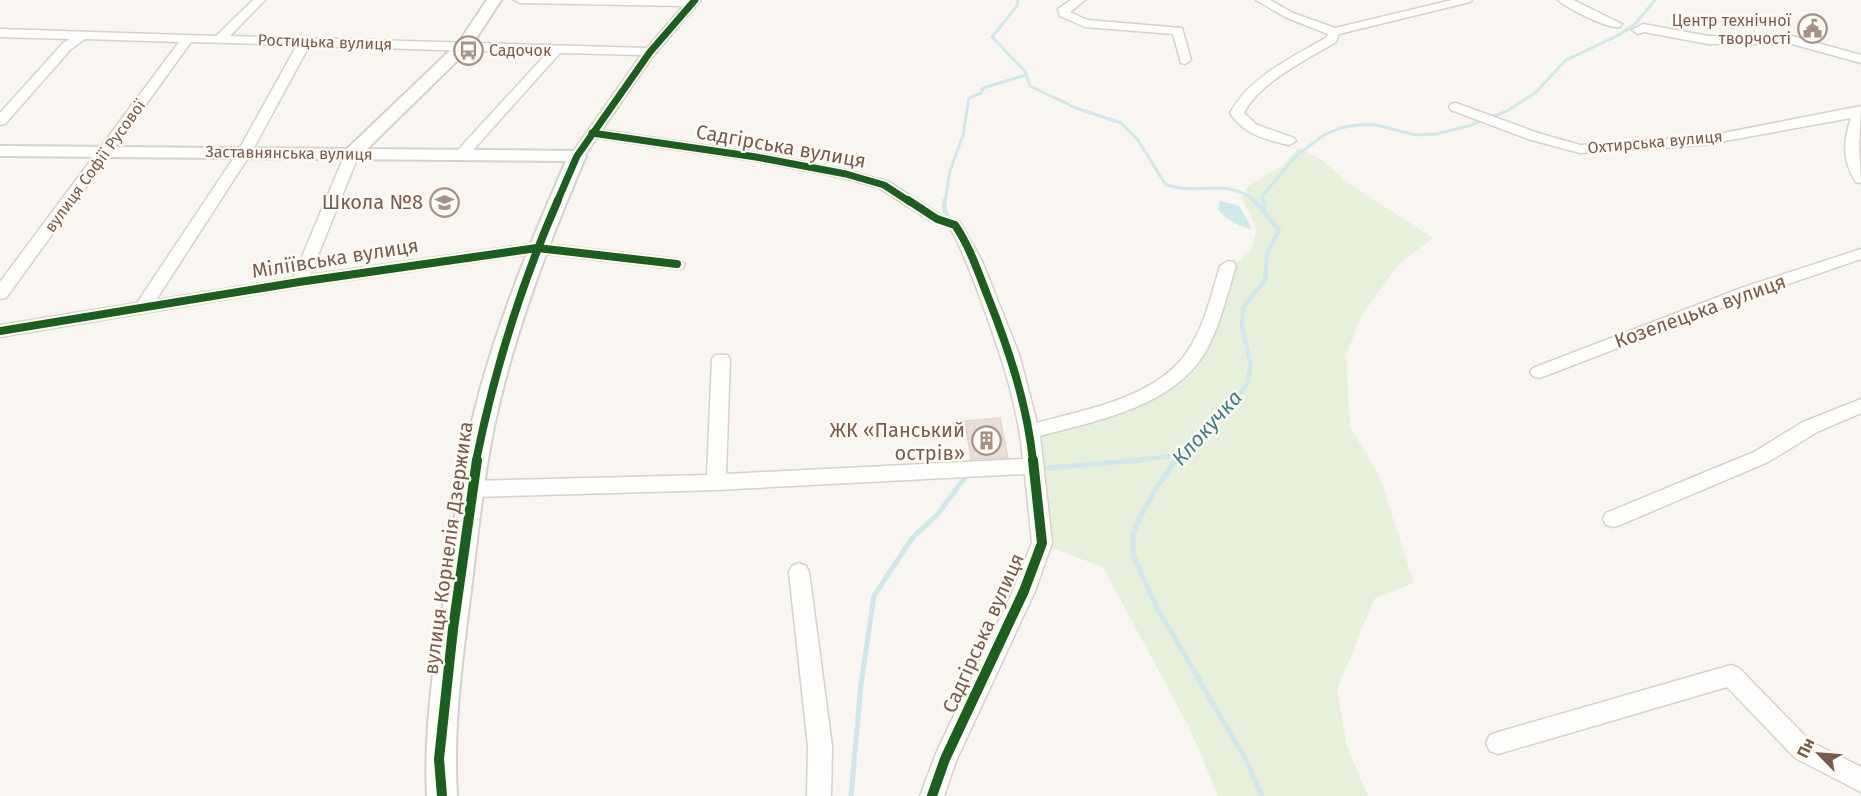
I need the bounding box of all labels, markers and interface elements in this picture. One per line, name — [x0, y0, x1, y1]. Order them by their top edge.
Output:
place label: Центр технічної творчості — [1672, 11, 1791, 48]
public building icon: Центр технічної творчості — [1796, 13, 1828, 45]
street label: Ростицька вулиця — [257, 30, 393, 54]
bus stop icon: Садочок — [452, 34, 484, 66]
place label: Садочок — [489, 41, 552, 60]
street label: вулиця Софії Русової — [41, 96, 150, 236]
street label: Садгірська вулиця — [694, 119, 868, 173]
street label: Охтирська вулиця — [1587, 127, 1723, 157]
street label: Заставнянська вулиця — [205, 142, 373, 164]
school or university icon: Школа №8 — [428, 186, 460, 218]
place label: Школа №8 — [322, 190, 423, 214]
street label: Міліївська вулиця — [250, 233, 420, 283]
street label: Козелецька вулиця — [1611, 269, 1789, 353]
water label: Клокучка — [1166, 385, 1248, 471]
place label: ЖК «Панський острів» — [830, 418, 965, 465]
street label: вулиця Корнелія Дзержика — [418, 420, 478, 676]
building icon: ЖК «Панський острів» — [970, 425, 1002, 457]
street label: Садгірська вулиця — [937, 549, 1029, 717]
north arrow — [1789, 724, 1849, 784]
text: Пн — [1793, 735, 1819, 761]

